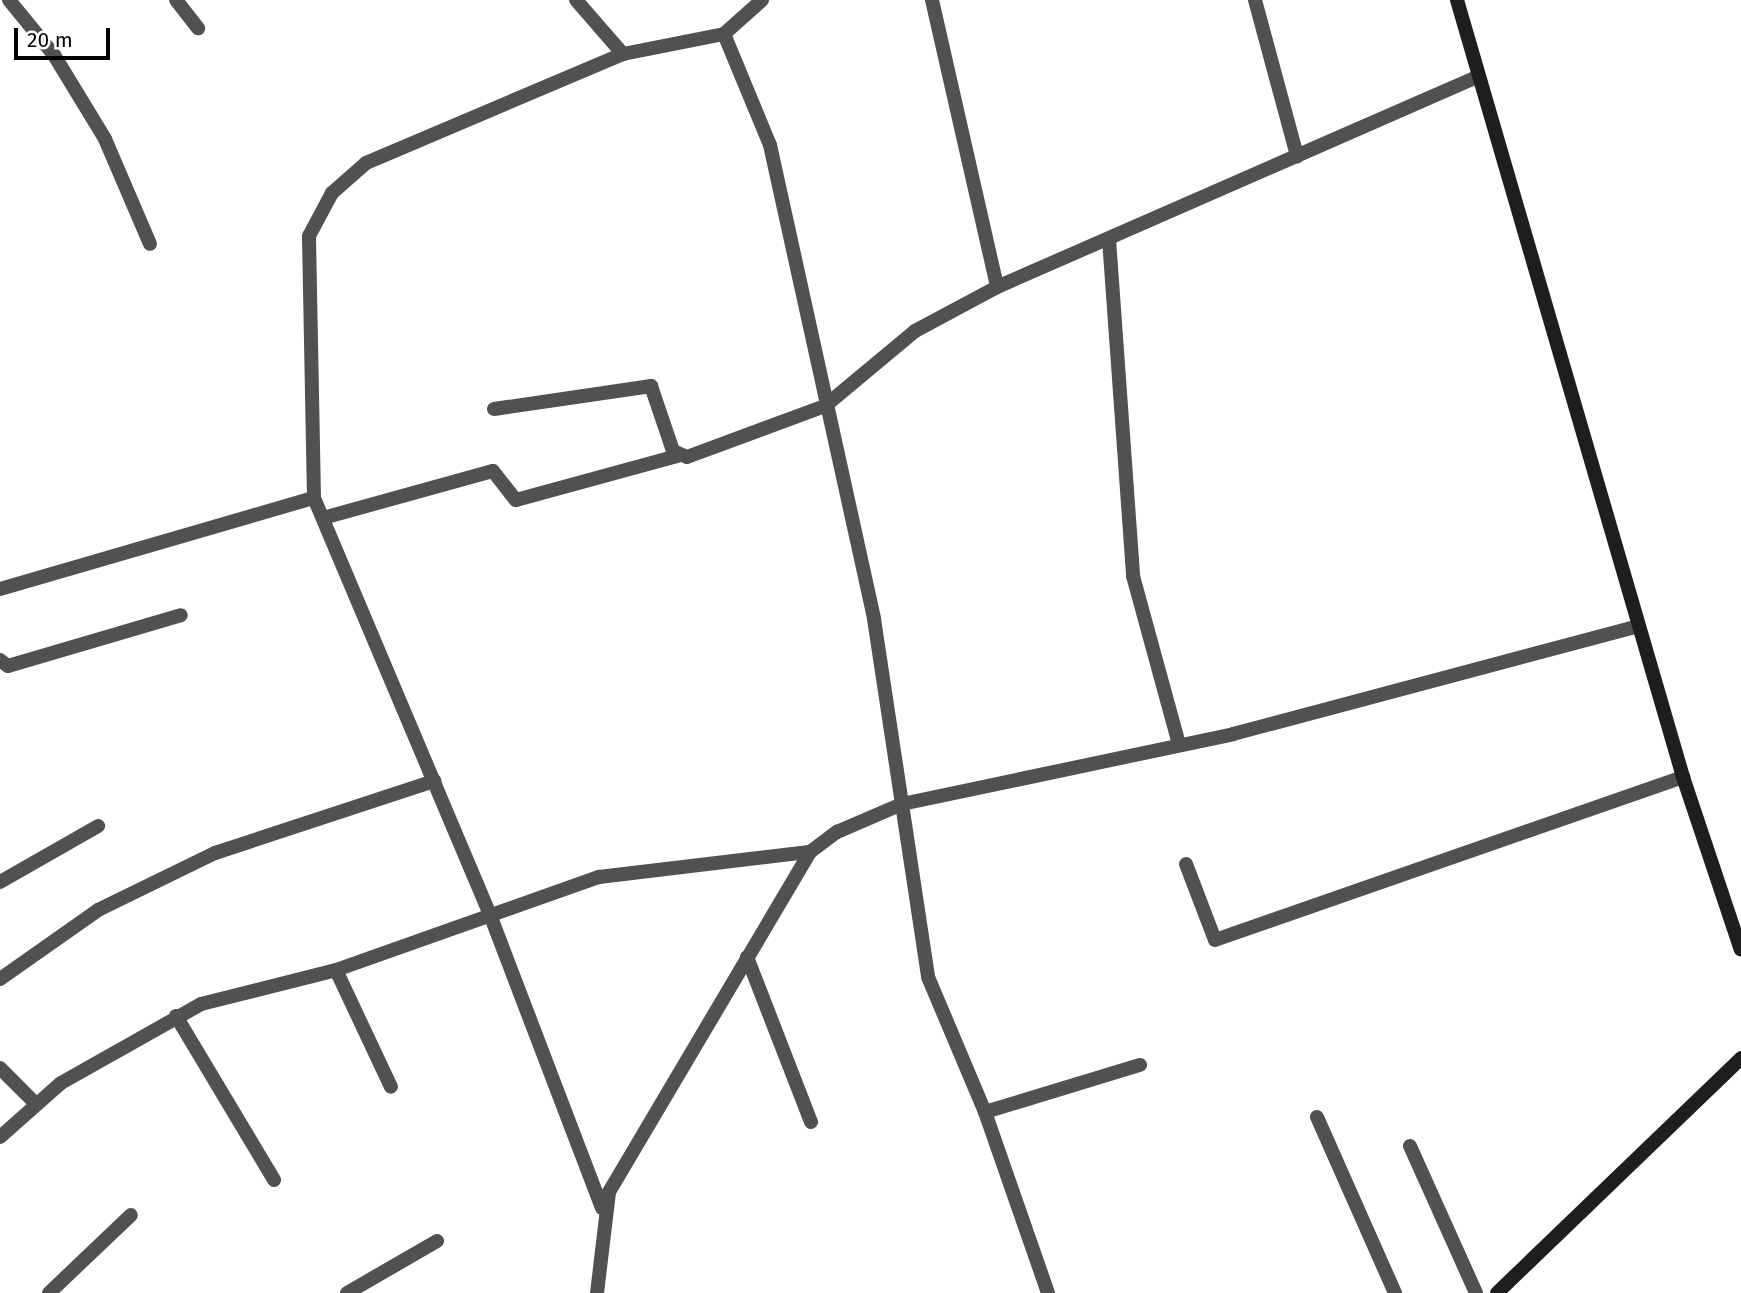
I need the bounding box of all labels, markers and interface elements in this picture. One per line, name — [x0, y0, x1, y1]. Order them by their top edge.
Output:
scale bar — [18, 14, 114, 58]
text: 20 m — [27, 27, 73, 53]

